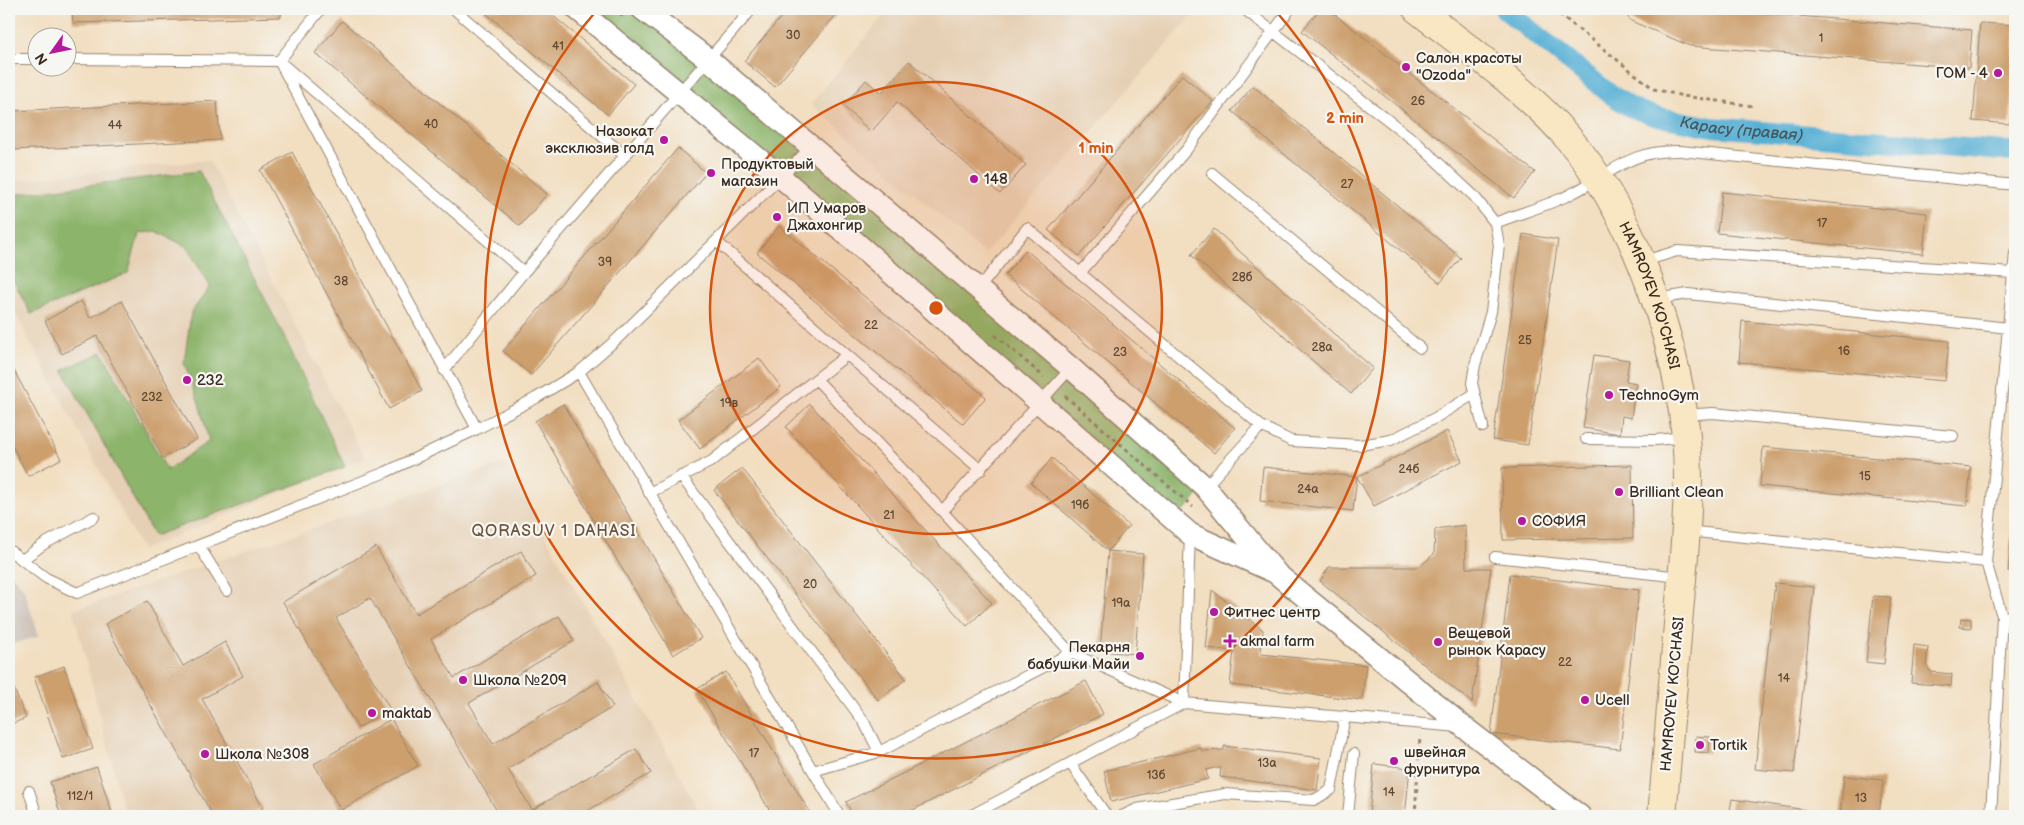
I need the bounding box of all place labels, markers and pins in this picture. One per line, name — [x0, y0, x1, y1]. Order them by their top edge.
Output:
place label: Салон красоты "Ozoda" — [1416, 49, 1522, 85]
marker: Салон красоты "Ozoda" — [1400, 61, 1412, 73]
place label: ГОМ - 4 — [1936, 64, 1988, 83]
marker: ГОМ - 4 — [1992, 67, 2004, 79]
place label: Назокат эксклюзив голд — [545, 122, 654, 158]
marker: Назокат эксклюзив голд — [658, 134, 670, 146]
place label: Продуктовый магазин — [721, 155, 814, 191]
marker: Продуктовый магазин — [705, 167, 717, 179]
place label: 148 — [984, 170, 1008, 189]
marker: 148 — [968, 173, 980, 185]
place label: ИП Умаров Джахонгир — [787, 199, 866, 235]
marker: ИП Умаров Джахонгир — [771, 211, 783, 223]
centre of rings — [927, 299, 945, 317]
place label: 232 — [197, 371, 224, 390]
marker: 232 — [181, 374, 193, 386]
place label: TechnoGym — [1619, 386, 1699, 405]
marker: TechnoGym — [1603, 389, 1615, 401]
place label: Brilliant Clean — [1629, 483, 1724, 502]
marker: Brilliant Clean — [1613, 486, 1625, 498]
place label: СОФИЯ — [1532, 512, 1586, 531]
marker: СОФИЯ — [1516, 515, 1528, 527]
place label: Фитнес центр — [1224, 603, 1321, 622]
marker: Фитнес центр — [1208, 606, 1220, 618]
place label: Вещевой рынок Карасу — [1448, 624, 1546, 660]
place label: akmal farm — [1240, 632, 1315, 651]
marker: akmal farm — [1224, 635, 1236, 647]
marker: Вещевой рынок Карасу — [1432, 636, 1444, 648]
place label: Пекарня бабушки Майи — [1027, 638, 1130, 674]
marker: Пекарня бабушки Майи — [1134, 650, 1146, 662]
place label: Школа №209 — [473, 671, 567, 690]
marker: Школа №209 — [457, 674, 469, 686]
place label: Ucell — [1595, 691, 1630, 710]
marker: Ucell — [1579, 694, 1591, 706]
place label: maktab — [382, 704, 432, 723]
marker: maktab — [366, 707, 378, 719]
place label: Tortik — [1710, 736, 1748, 755]
marker: Tortik — [1694, 739, 1706, 751]
place label: швейная фурнитура — [1404, 743, 1480, 779]
place label: Школа №308 — [215, 745, 309, 764]
marker: Школа №308 — [199, 748, 211, 760]
marker: швейная фурнитура — [1388, 755, 1400, 767]

